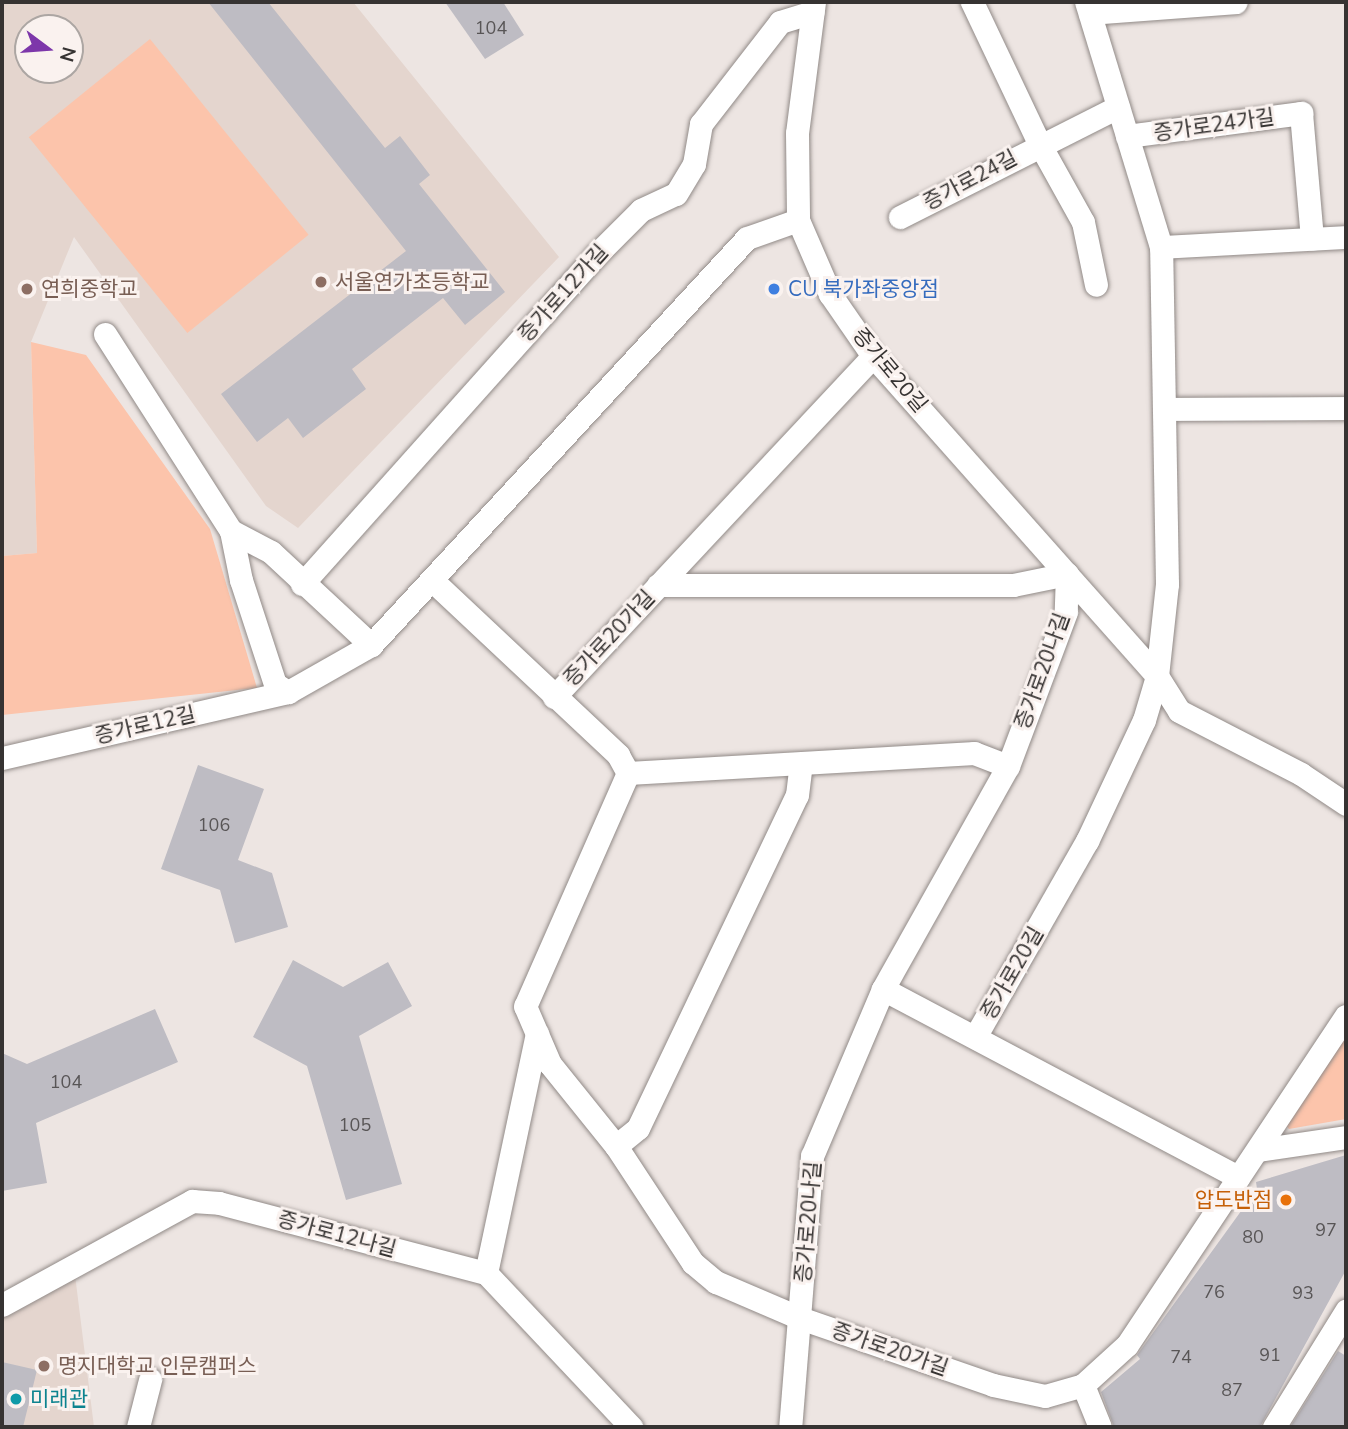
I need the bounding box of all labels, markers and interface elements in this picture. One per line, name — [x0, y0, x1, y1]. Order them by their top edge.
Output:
north arrow — [14, 14, 84, 84]
house number: 104 — [475, 17, 507, 39]
text: N — [53, 44, 82, 65]
street label: 증가로24가길 — [1152, 104, 1276, 146]
street label: 증가로24길 — [919, 145, 1021, 215]
street label: 증가로12가길 — [513, 239, 613, 347]
place label: 서울연가초등학교 — [335, 269, 490, 295]
marker: 서울연가초등학교 — [313, 274, 329, 290]
place label: 연희중학교 — [41, 276, 138, 302]
place label: CU 북가좌중앙점 — [788, 276, 939, 302]
marker: 연희중학교 — [19, 281, 35, 297]
marker: CU 북가좌중앙점 — [766, 281, 782, 297]
street label: 증가로20길 — [847, 323, 933, 417]
street label: 증가로20가길 — [558, 585, 660, 691]
street label: 증가로20나길 — [1009, 609, 1075, 733]
street label: 증가로12길 — [92, 701, 198, 749]
house number: 106 — [198, 814, 230, 836]
street label: 증가로20길 — [975, 922, 1049, 1024]
house number: 104 — [50, 1071, 82, 1093]
house number: 105 — [339, 1114, 371, 1136]
street label: 증가로20나길 — [790, 1160, 826, 1284]
place label: 압도반점 — [1195, 1187, 1272, 1213]
marker: 압도반점 — [1278, 1192, 1294, 1208]
street label: 증가로12나길 — [275, 1206, 399, 1262]
house number: 97 — [1315, 1219, 1337, 1241]
house number: 80 — [1242, 1226, 1264, 1248]
house number: 76 — [1203, 1281, 1225, 1303]
house number: 93 — [1292, 1282, 1314, 1304]
street label: 증가로20가길 — [828, 1317, 952, 1381]
house number: 91 — [1259, 1344, 1281, 1366]
house number: 74 — [1170, 1346, 1192, 1368]
place label: 명지대학교 인문캠퍼스 — [58, 1353, 257, 1379]
marker: 명지대학교 인문캠퍼스 — [36, 1358, 52, 1374]
house number: 87 — [1221, 1379, 1243, 1401]
place label: 미래관 — [30, 1386, 88, 1412]
marker: 미래관 — [8, 1391, 24, 1407]

